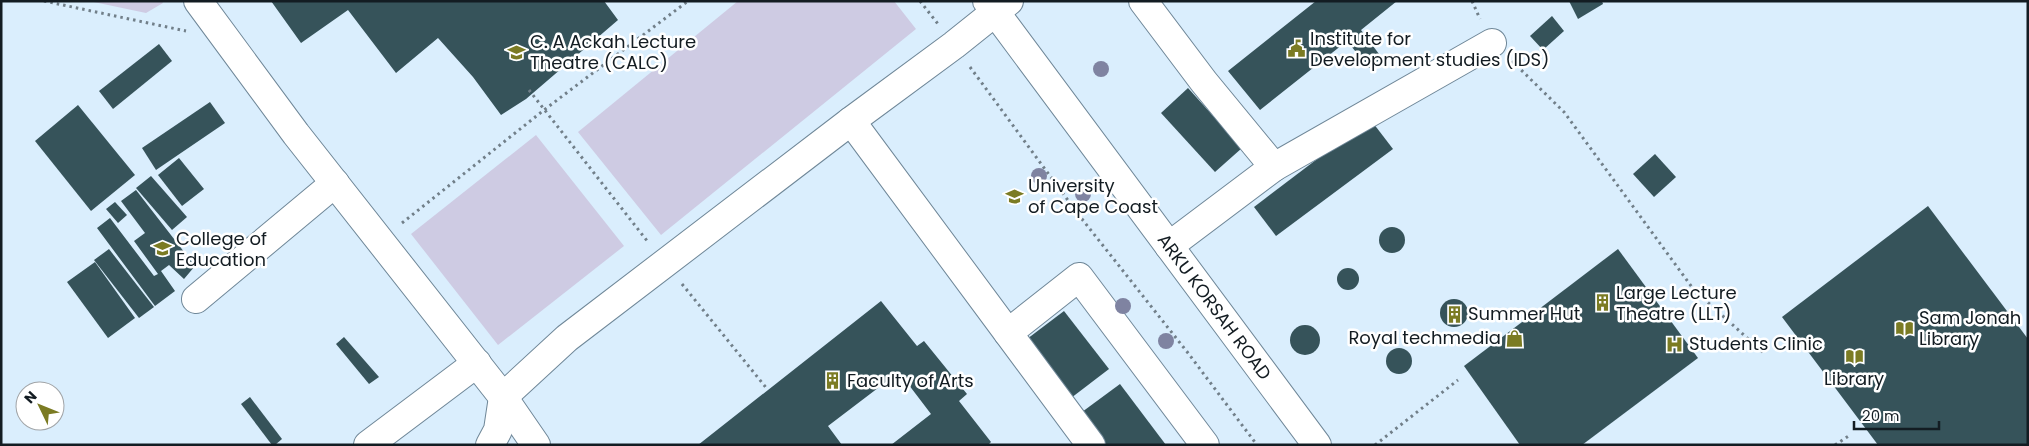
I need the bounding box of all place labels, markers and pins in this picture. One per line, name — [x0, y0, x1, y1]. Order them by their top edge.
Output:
place label: Institute for Development studies (IDS) — [1310, 26, 1549, 72]
place label: C. A Ackah Lecture Theatre (CALC) — [530, 29, 696, 75]
public building icon: Institute for Development studies (IDS) — [1286, 39, 1306, 59]
school or university icon: C. A Ackah Lecture Theatre (CALC) — [506, 42, 526, 62]
place label: University of Cape Coast — [1028, 173, 1158, 219]
school or university icon: University of Cape Coast — [1004, 186, 1024, 206]
place label: College of Education — [176, 226, 267, 272]
school or university icon: College of Education — [152, 239, 172, 259]
place label: Large Lecture Theatre (LLT) — [1616, 280, 1737, 326]
building icon: Large Lecture Theatre (LLT) — [1592, 293, 1612, 313]
place label: Summer Hut — [1468, 301, 1580, 326]
building icon: Summer Hut — [1444, 304, 1464, 324]
place label: Sam Jonah Library — [1919, 305, 2021, 351]
library icon: Sam Jonah Library — [1895, 318, 1915, 338]
place label: Royal techmedia — [1348, 325, 1501, 350]
shop icon: Royal techmedia — [1505, 328, 1525, 348]
place label: Students Clinic — [1689, 331, 1823, 356]
hospital icon: Students Clinic — [1665, 334, 1685, 354]
library icon: Library — [1844, 346, 1864, 366]
place label: Library — [1824, 366, 1884, 391]
place label: Faculty of Arts — [847, 368, 974, 393]
building icon: Faculty of Arts — [823, 371, 843, 391]

